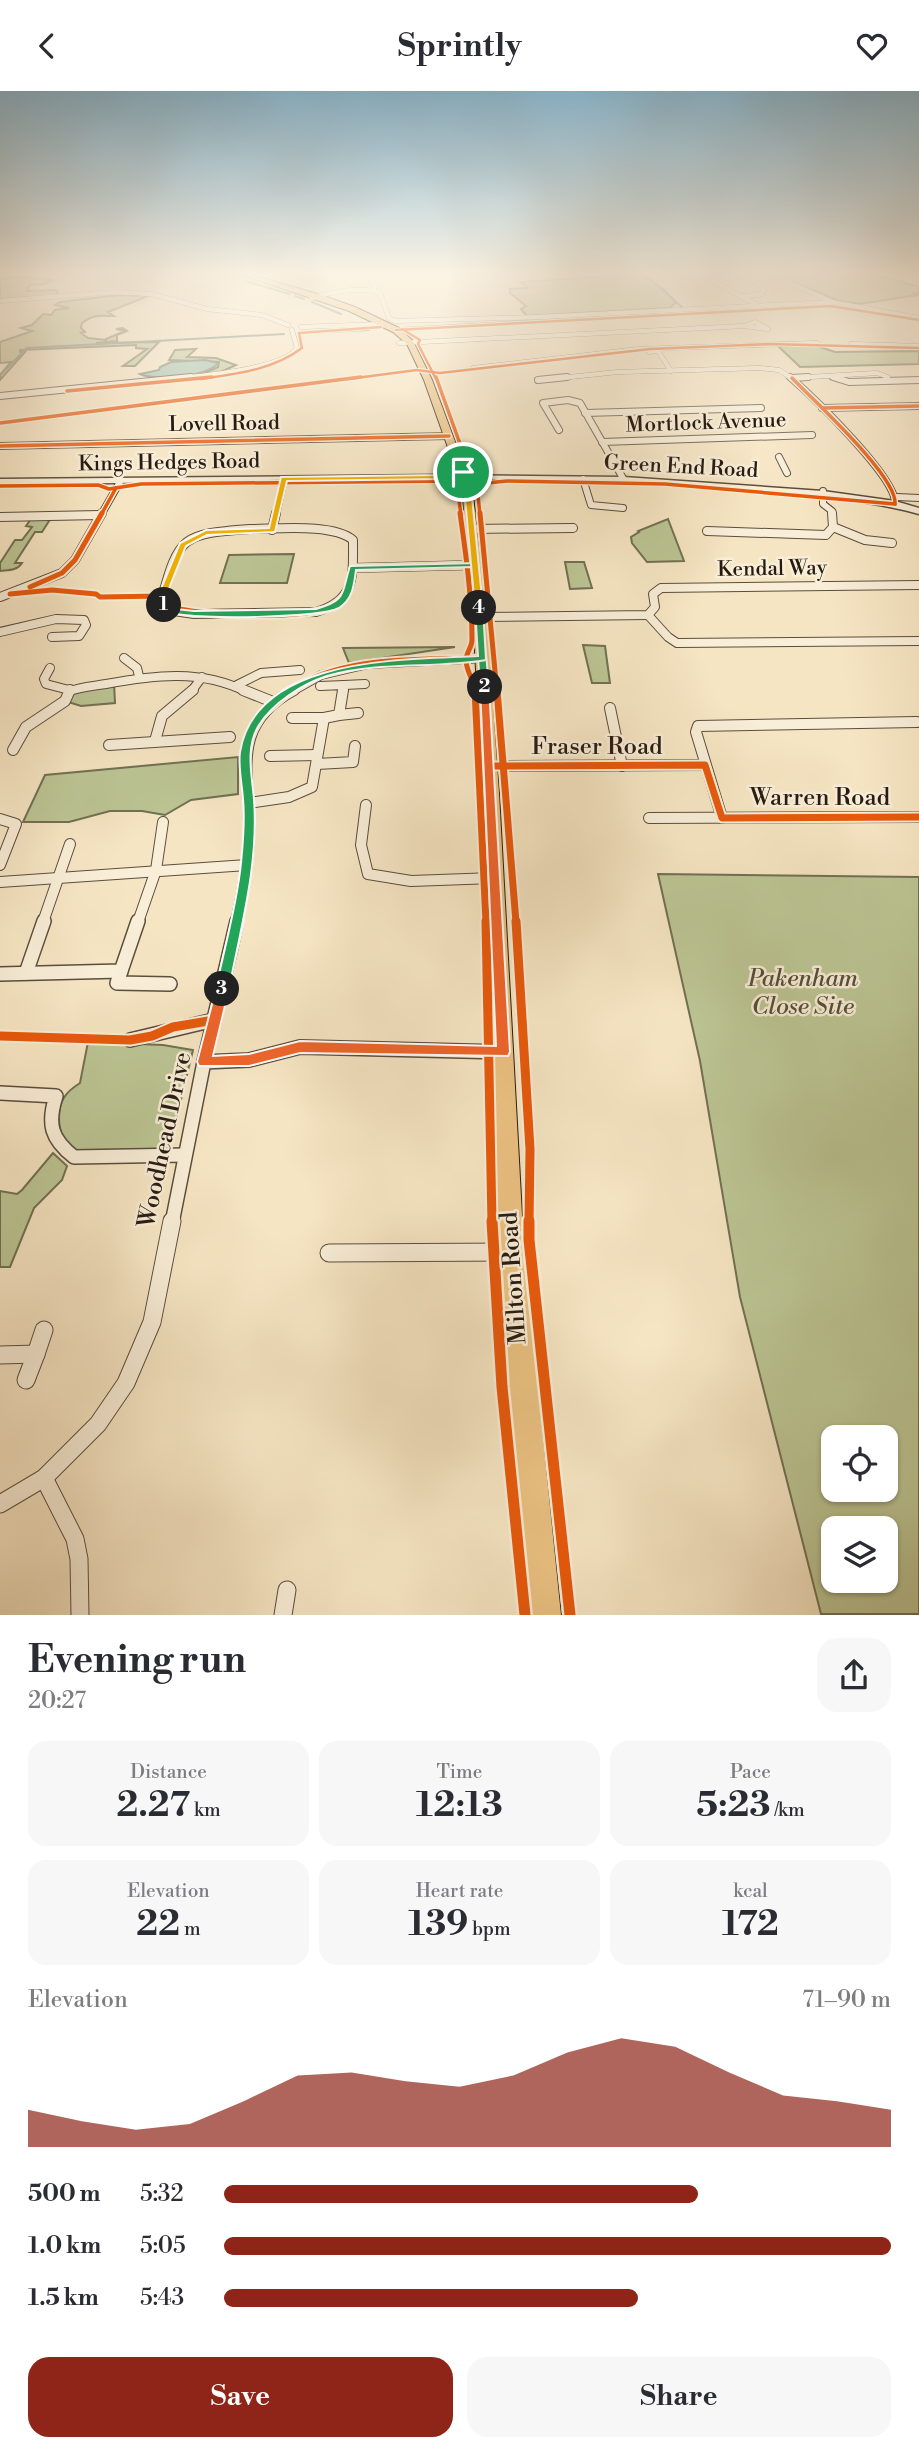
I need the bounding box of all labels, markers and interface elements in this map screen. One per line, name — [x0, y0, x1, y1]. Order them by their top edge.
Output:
text: Sprintly — [398, 26, 521, 66]
icon: back — [28, 27, 66, 65]
icon: heart — [853, 27, 891, 65]
street label: Mortlock Avenue — [625, 407, 787, 439]
street label: Lovell Road — [168, 410, 280, 438]
pin — [433, 442, 493, 502]
street label: Kings Hedges Road — [78, 448, 260, 478]
street label: Green End Road — [603, 450, 759, 484]
icon: arrive — [444, 453, 482, 491]
street label: Kendal Way — [717, 555, 828, 583]
pin: 1 — [146, 587, 182, 623]
pin: 4 — [462, 591, 496, 625]
text: 1 — [159, 592, 168, 616]
text: 4 — [472, 595, 485, 619]
pin: 2 — [468, 669, 503, 705]
text: 2 — [479, 674, 490, 698]
street label: Fraser Road — [531, 732, 663, 762]
street label: Warren Road — [749, 783, 891, 813]
park label: Pakenham Close Site — [747, 964, 859, 1022]
pin: 3 — [204, 971, 240, 1007]
text: 3 — [216, 976, 227, 1000]
street label: Woodhead Drive — [132, 1049, 198, 1232]
street label: Milton Road — [494, 1210, 534, 1345]
map controls — [821, 1425, 898, 1593]
button: locate — [821, 1425, 898, 1502]
button: layers — [821, 1516, 898, 1593]
text: Evening run — [28, 1637, 246, 1684]
button: share — [817, 1638, 891, 1712]
text: 20:27 — [28, 1687, 86, 1715]
text: Distance — [130, 1760, 207, 1784]
text: Time — [437, 1760, 482, 1784]
text: Pace — [730, 1760, 771, 1784]
text: 2.27 — [116, 1784, 190, 1827]
text: 12:13 — [416, 1784, 503, 1827]
text: 5:23 — [696, 1784, 771, 1827]
text: km — [190, 1798, 221, 1822]
text: /km — [771, 1798, 805, 1822]
text: Elevation — [127, 1879, 210, 1903]
text: Heart rate — [416, 1879, 503, 1903]
text: kcal — [733, 1879, 768, 1903]
text: 22 — [136, 1903, 180, 1946]
text: 139 — [408, 1903, 468, 1946]
text: 172 — [722, 1903, 779, 1946]
text: m — [180, 1917, 201, 1941]
text: bpm — [468, 1917, 511, 1941]
text: Elevation — [28, 1986, 128, 2014]
text: 71–90 m — [802, 1986, 891, 2014]
text: 500 m — [28, 2180, 100, 2208]
text: 5:32 — [140, 2180, 184, 2208]
text: 1.0 km — [28, 2232, 101, 2260]
text: 5:05 — [140, 2232, 186, 2260]
text: 1.5 km — [28, 2284, 99, 2312]
text: 5:43 — [140, 2284, 184, 2312]
button: Save — [28, 2357, 453, 2437]
button: Share — [467, 2357, 891, 2437]

